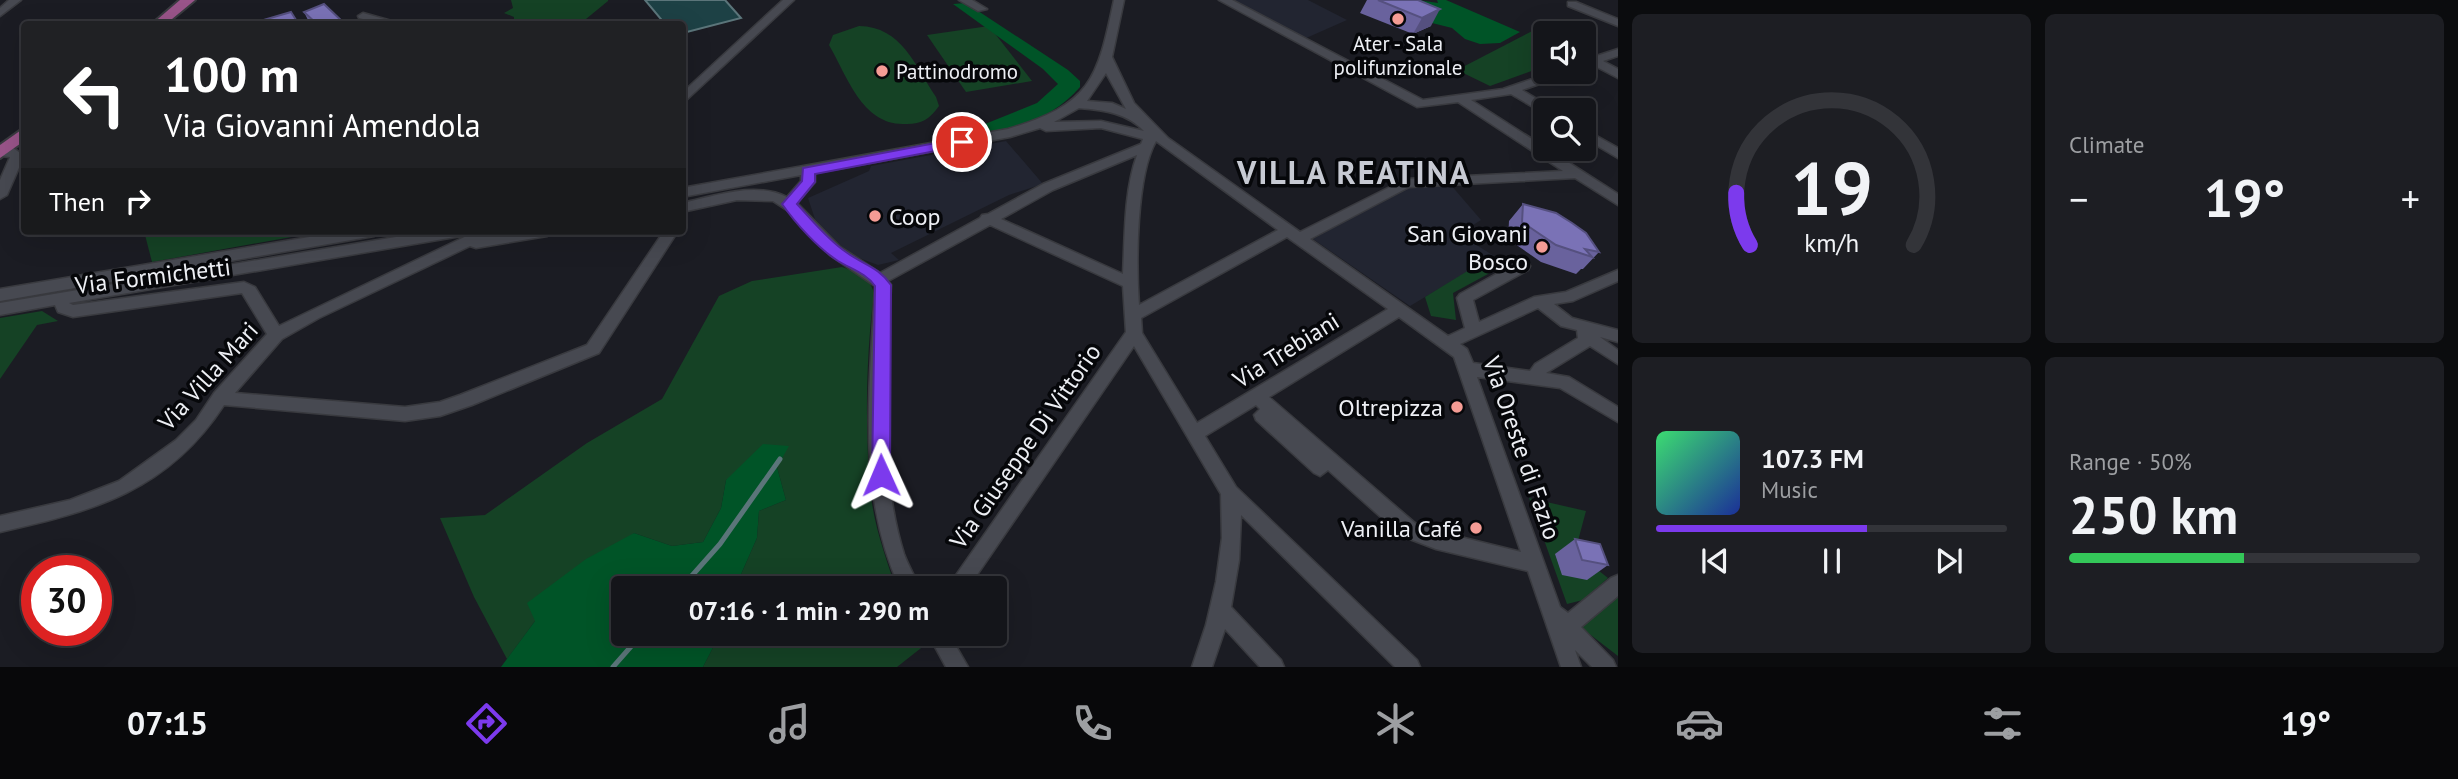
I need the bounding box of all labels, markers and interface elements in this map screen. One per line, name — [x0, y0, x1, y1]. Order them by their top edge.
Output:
marker: Ater - Sala polifunzionale — [1390, 11, 1406, 27]
map controls — [1533, 21, 1596, 161]
button: sound — [1533, 21, 1596, 84]
place label: Ater - Sala polifunzionale — [1334, 30, 1462, 81]
text: 100 m — [164, 42, 299, 106]
icon: left — [49, 49, 140, 140]
place label: Pattinodromo — [896, 58, 1018, 85]
marker: Pattinodromo — [874, 63, 890, 79]
button: search — [1533, 98, 1596, 161]
text: Via Giovanni Amendola — [164, 104, 481, 146]
pin — [932, 112, 992, 172]
icon: arrive — [943, 123, 981, 161]
text: Climate — [2069, 130, 2144, 159]
text: 19 — [1790, 141, 1873, 235]
district label: VILLA REATINA — [1236, 151, 1471, 193]
text: 19° — [2204, 164, 2285, 231]
text: − — [2069, 174, 2088, 223]
text: + — [2401, 174, 2420, 223]
icon: right — [119, 182, 157, 220]
text: Then — [49, 185, 105, 218]
place label: Coop — [889, 201, 941, 232]
marker: Coop — [867, 208, 883, 224]
place label: San Giovani Bosco — [1407, 218, 1528, 277]
text: km/h — [1804, 226, 1859, 258]
marker: San Giovani Bosco — [1534, 239, 1550, 255]
street label: Via Formichetti — [72, 251, 233, 301]
street label: Via Trebiani — [1226, 305, 1345, 395]
street label: Via Villa Mari — [150, 315, 265, 437]
street label: Via Giuseppe Di Vittorio — [942, 337, 1108, 555]
street label: Via Oreste di Fazio — [1476, 351, 1568, 544]
place label: Oltrepizza — [1338, 392, 1443, 423]
marker: Oltrepizza — [1449, 399, 1465, 415]
position arrow — [844, 438, 918, 512]
text: 107.3 FM — [1761, 442, 1864, 475]
text: Range · 50% — [2069, 447, 2192, 476]
text: Music — [1761, 475, 1818, 504]
text: 250 km — [2069, 481, 2238, 548]
place label: Vanilla Café — [1340, 513, 1462, 544]
marker: Vanilla Café — [1468, 520, 1484, 536]
icon: previous — [1696, 542, 1734, 580]
icon: pause — [1813, 542, 1851, 580]
icon: next — [1930, 542, 1968, 580]
speed limit sign: 30 — [21, 555, 112, 646]
text: 07:16 · 1 min · 290 m — [689, 594, 929, 627]
icon: directions — [462, 699, 511, 748]
icon: music — [765, 699, 814, 748]
icon: phone — [1068, 699, 1117, 748]
icon: climate — [1371, 699, 1420, 748]
icon: car — [1675, 699, 1724, 748]
icon: filters — [1978, 699, 2027, 748]
text: 07:15 — [127, 702, 208, 744]
text: 19° — [2281, 702, 2331, 744]

